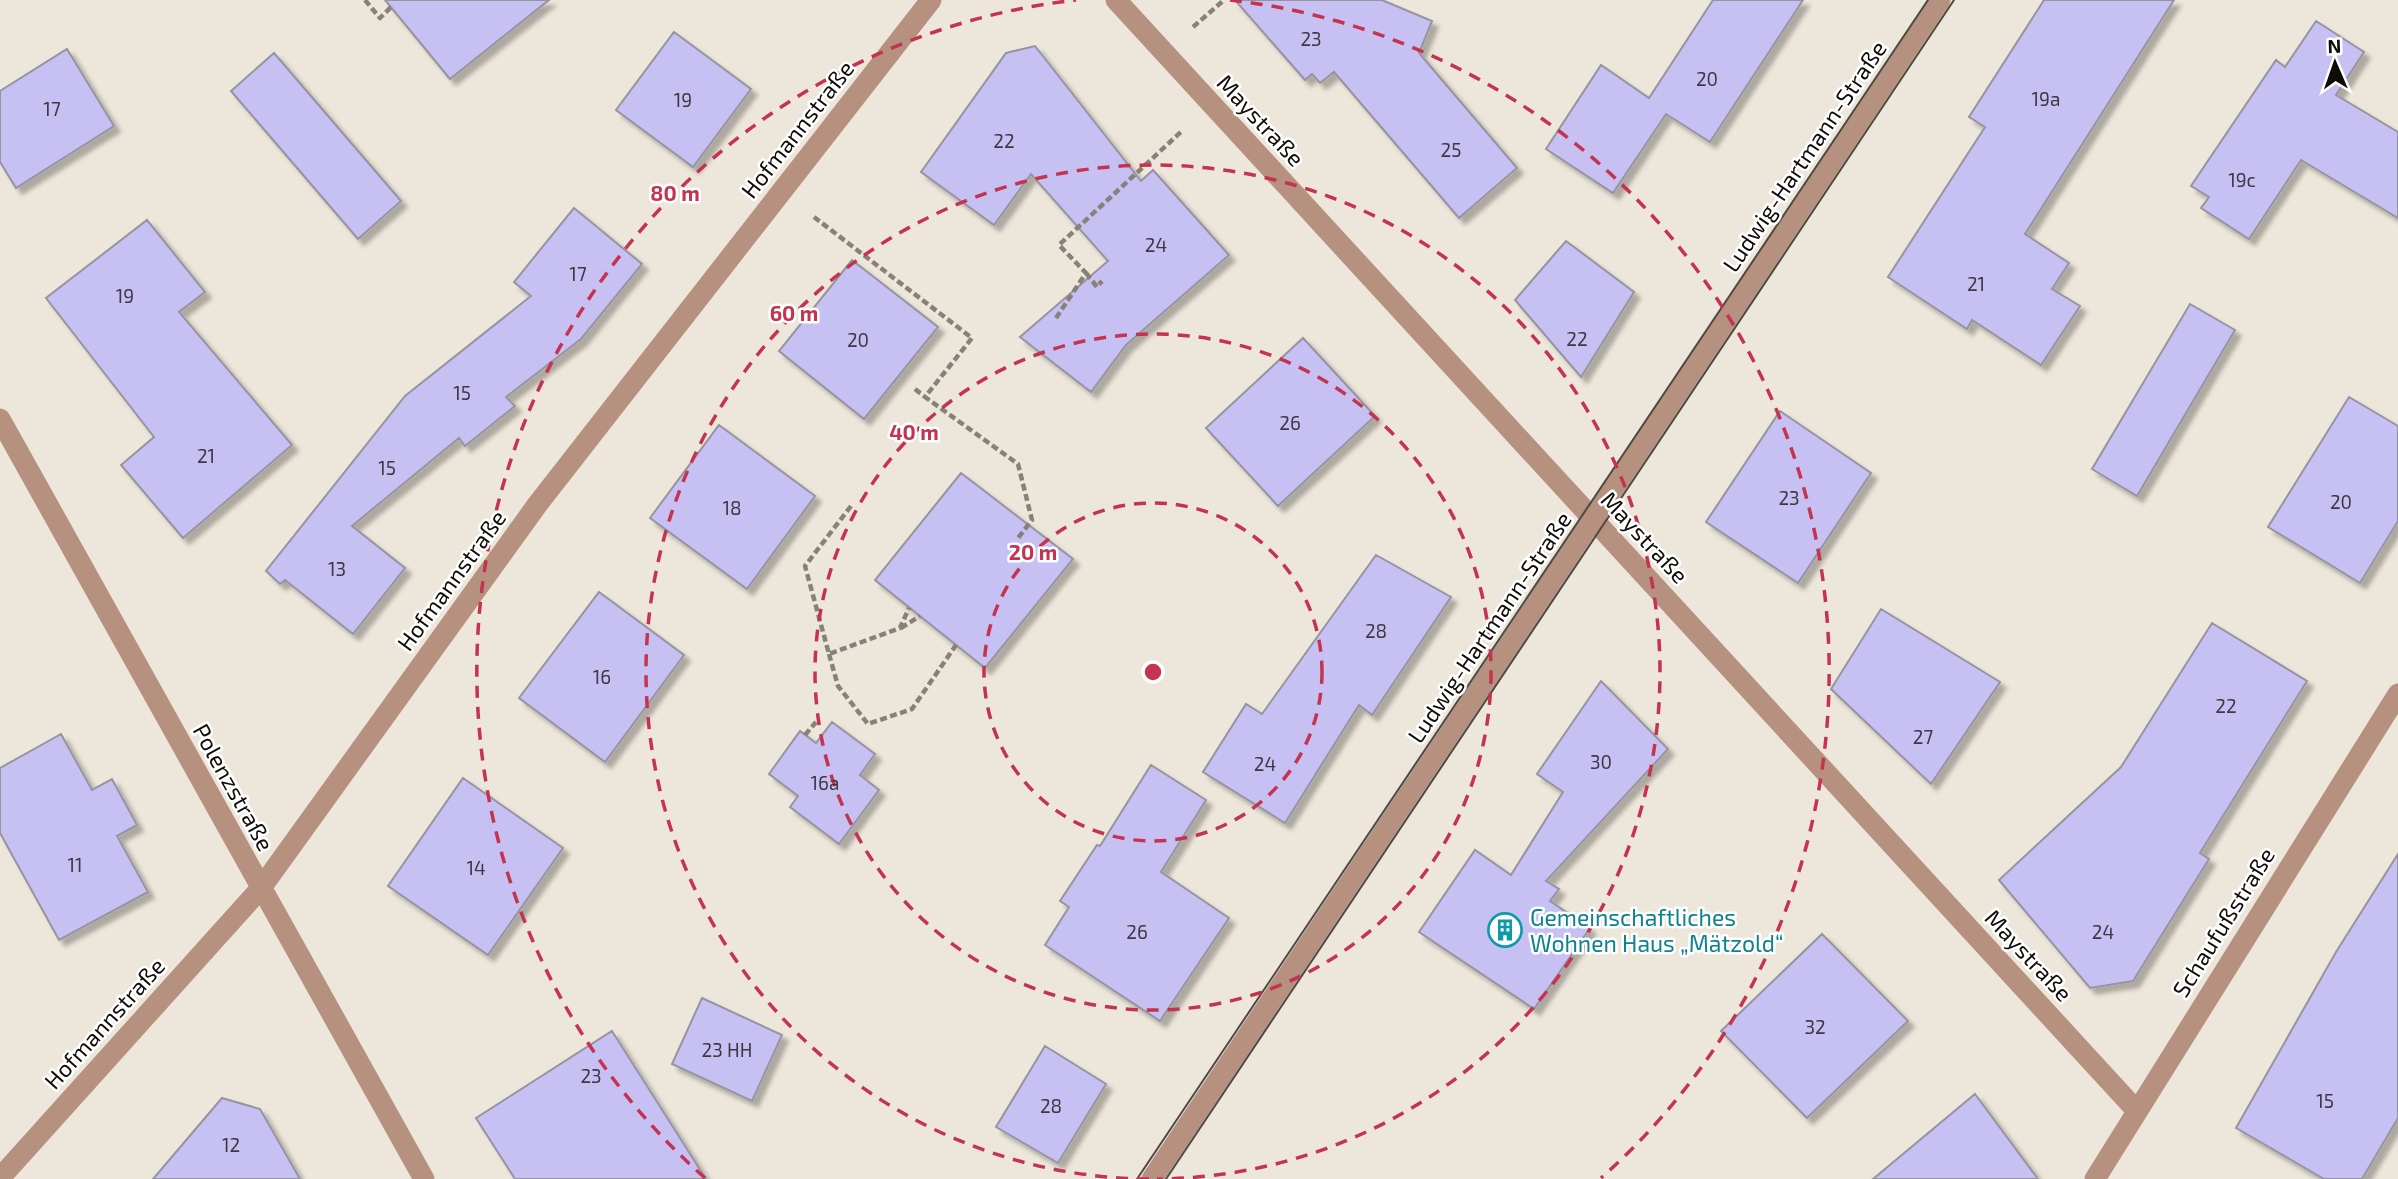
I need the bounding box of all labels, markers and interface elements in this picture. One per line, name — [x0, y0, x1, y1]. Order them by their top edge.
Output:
house number: 23 — [1300, 27, 1322, 50]
north arrow — [2300, 28, 2370, 98]
text: N — [2327, 34, 2342, 57]
street label: Ludwig-Hartmann-Straße — [1716, 35, 1892, 277]
street label: Hofmannstraße — [735, 55, 859, 203]
house number: 20 — [1696, 67, 1718, 90]
street label: Maystraße — [1211, 68, 1311, 172]
house number: 19a — [2032, 87, 2060, 110]
house number: 19 — [674, 88, 692, 111]
house number: 17 — [43, 97, 61, 120]
house number: 22 — [993, 129, 1015, 152]
house number: 25 — [1441, 138, 1461, 161]
house number: 19c — [2228, 168, 2256, 191]
text: 80 m — [650, 180, 700, 205]
house number: 24 — [1145, 233, 1167, 256]
house number: 17 — [569, 262, 587, 285]
house number: 21 — [1967, 272, 1985, 295]
house number: 19 — [116, 284, 134, 307]
text: 60 m — [770, 300, 818, 325]
house number: 22 — [1566, 327, 1588, 350]
house number: 20 — [847, 328, 869, 351]
house number: 15 — [453, 381, 471, 404]
house number: 26 — [1279, 411, 1301, 434]
text: 40 m — [889, 419, 939, 444]
house number: 21 — [197, 444, 215, 467]
house number: 15 — [378, 456, 396, 479]
street label: Maystraße — [1595, 485, 1695, 589]
house number: 23 — [1778, 486, 1800, 509]
house number: 20 — [2330, 490, 2352, 513]
house number: 18 — [722, 496, 742, 519]
street label: Hofmannstraße — [391, 504, 511, 656]
street label: Ludwig-Hartmann-Straße — [1401, 506, 1577, 748]
text: 20 m — [1009, 539, 1057, 564]
house number: 13 — [328, 557, 346, 580]
house number: 28 — [1365, 619, 1387, 642]
centre of rings — [1141, 660, 1165, 684]
house number: 16 — [593, 665, 611, 688]
house number: 22 — [2215, 694, 2237, 717]
street label: Polenzstraße — [188, 719, 280, 855]
house number: 27 — [1913, 725, 1933, 748]
house number: 30 — [1590, 750, 1612, 773]
house number: 24 — [1254, 752, 1276, 775]
house number: 16a — [811, 771, 839, 794]
street label: Schaufußstraße — [2166, 842, 2280, 1002]
house number: 11 — [67, 853, 83, 876]
house number: 14 — [466, 856, 486, 879]
place label: Gemeinschaftliches Wohnen Haus „Mätzold“ — [1530, 903, 1784, 957]
street label: Maystraße — [1979, 903, 2079, 1007]
building icon: Gemeinschaftliches Wohnen Haus „Mätzold“ — [1486, 911, 1524, 949]
house number: 26 — [1126, 920, 1148, 943]
house number: 24 — [2092, 920, 2114, 943]
street label: Hofmannstraße — [38, 952, 170, 1094]
house number: 32 — [1804, 1015, 1826, 1038]
house number: 23 HH — [702, 1038, 752, 1061]
house number: 23 — [580, 1064, 602, 1087]
house number: 15 — [2316, 1089, 2334, 1112]
house number: 28 — [1040, 1094, 1062, 1117]
house number: 12 — [222, 1133, 240, 1156]

